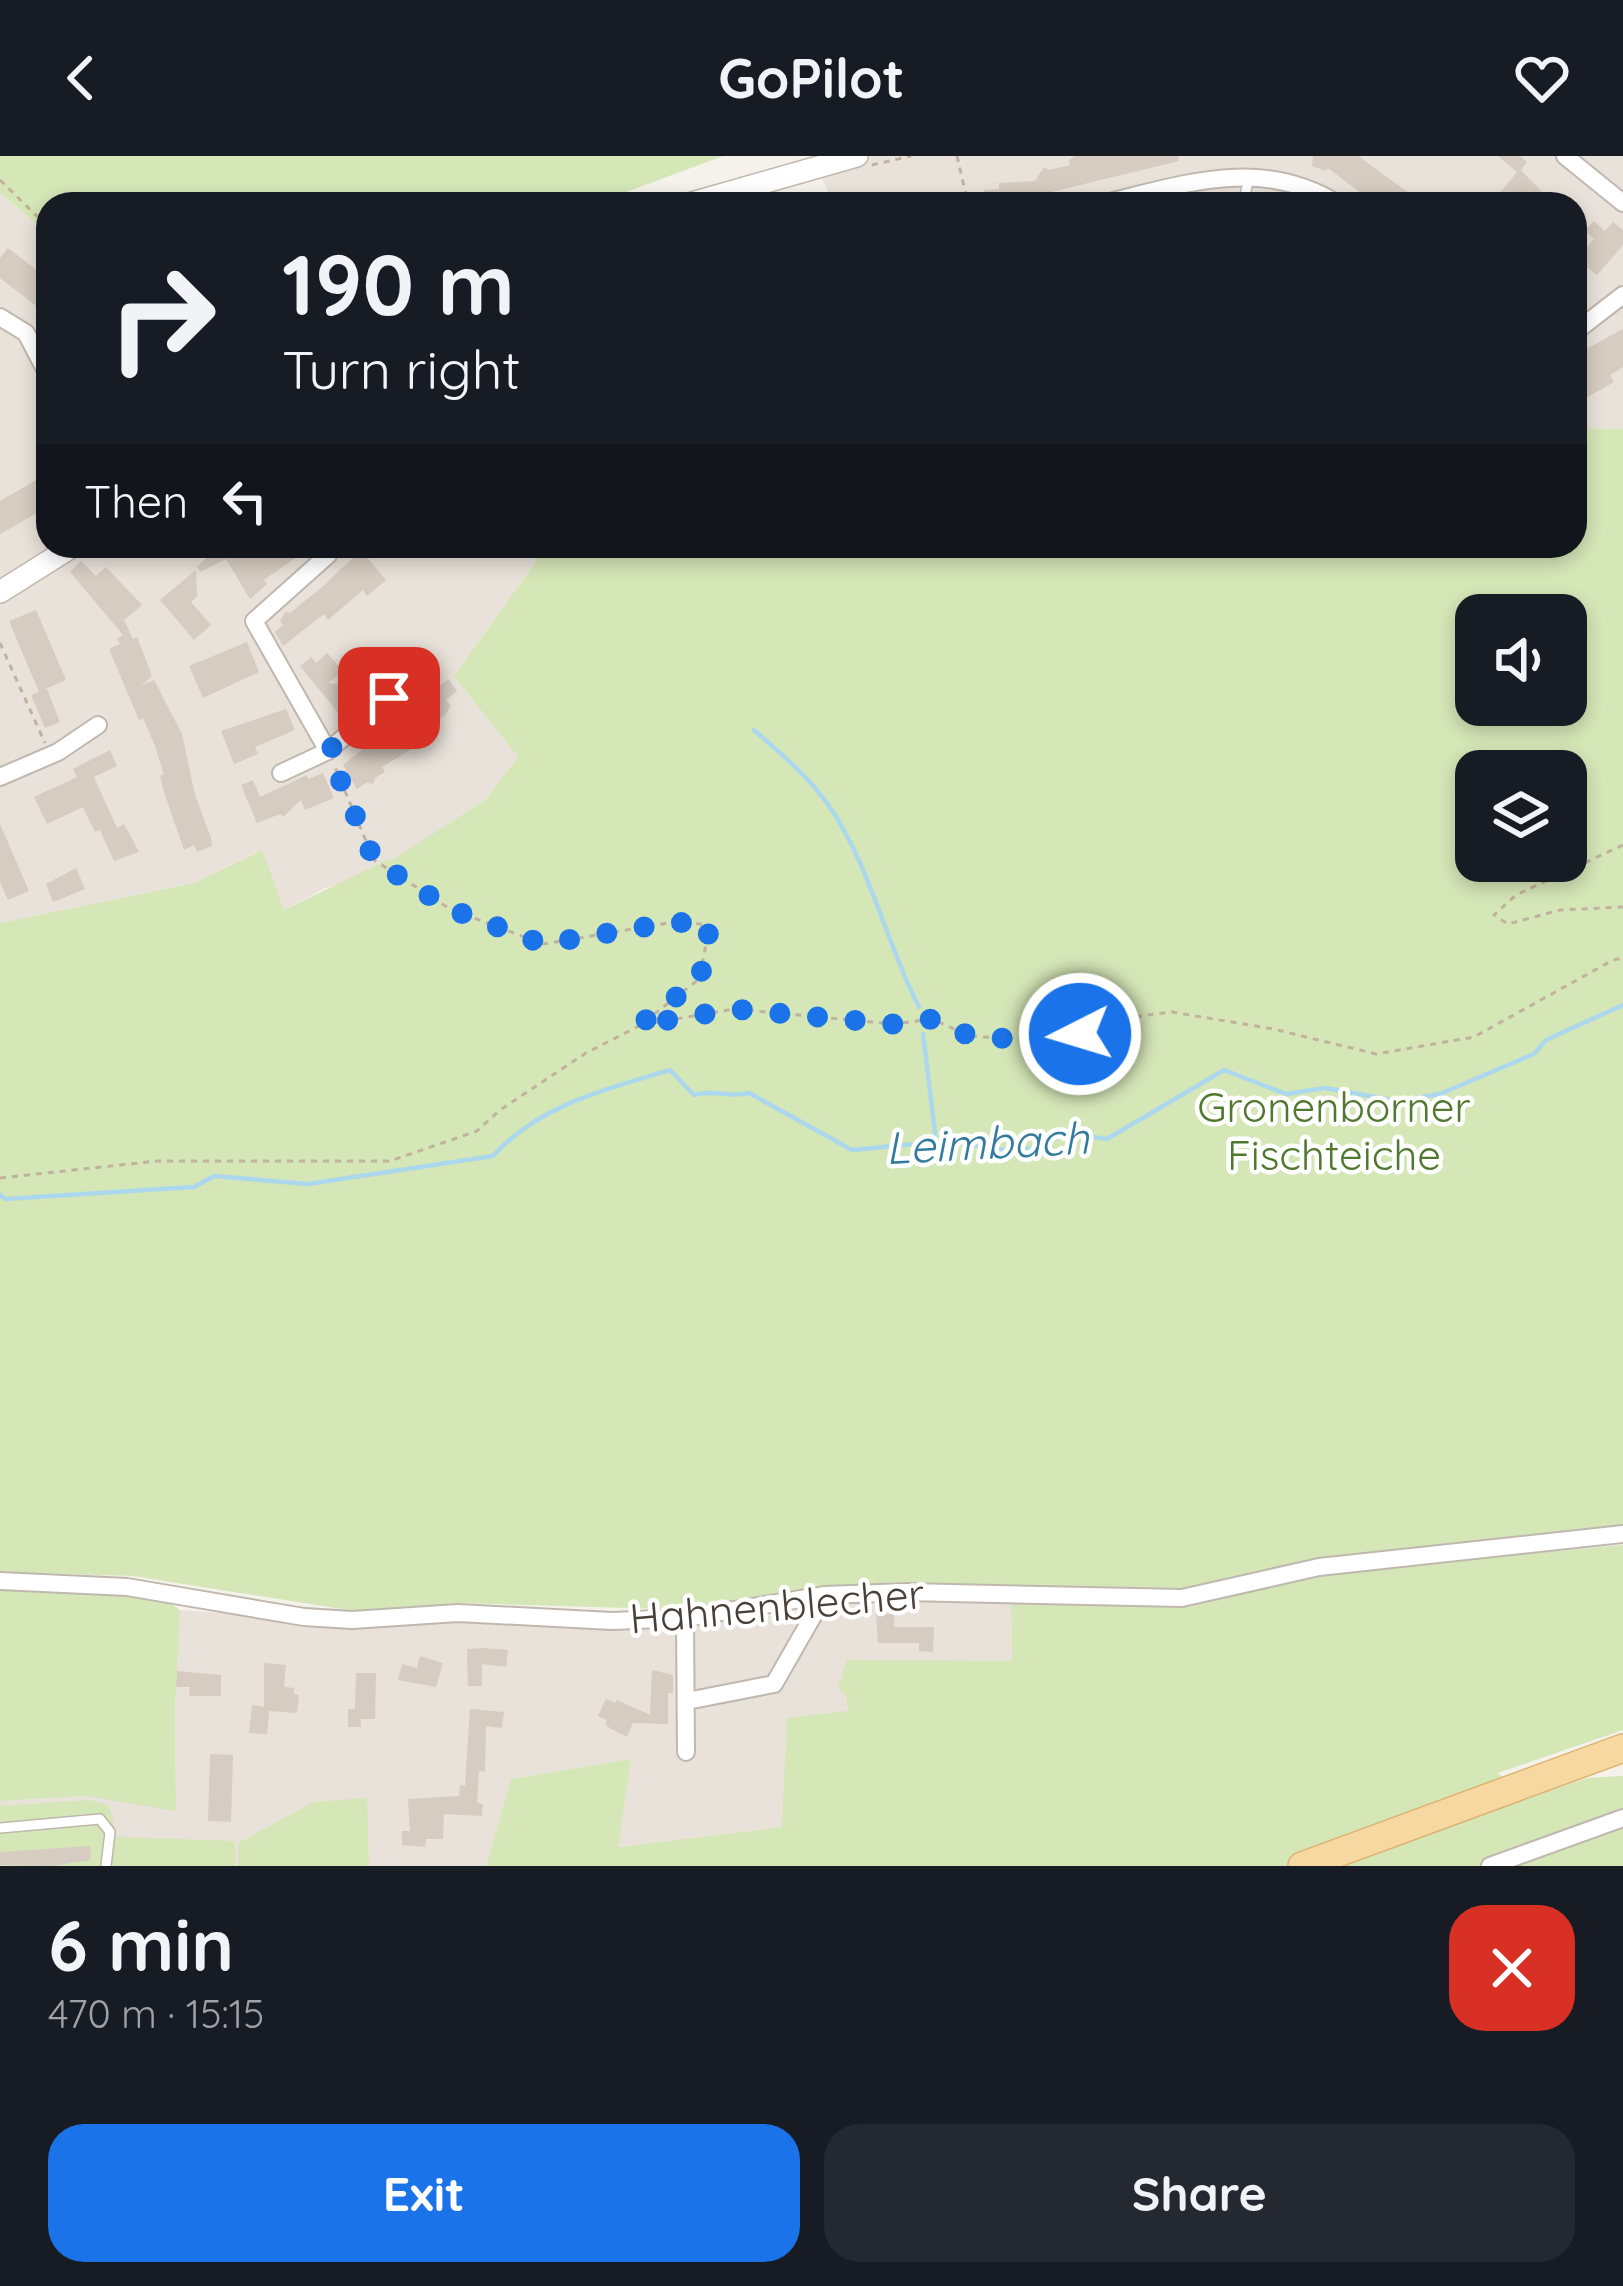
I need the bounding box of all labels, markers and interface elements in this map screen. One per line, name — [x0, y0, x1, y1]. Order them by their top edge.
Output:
text: GoPilot — [718, 44, 905, 112]
icon: back — [48, 45, 114, 111]
icon: heart — [1509, 45, 1575, 111]
text: 190 m — [282, 231, 515, 336]
icon: right — [84, 240, 240, 396]
text: Turn right — [282, 335, 521, 403]
icon: left — [212, 468, 278, 534]
text: Then — [84, 473, 188, 529]
map controls — [1455, 594, 1587, 882]
button: sound — [1455, 594, 1587, 726]
pin — [338, 647, 440, 749]
icon: arrive — [356, 665, 422, 731]
button: layers — [1455, 750, 1587, 882]
position arrow — [1017, 971, 1143, 1097]
park label: Gronenborner Fischteiche — [1197, 1080, 1471, 1181]
water label: Leimbach — [884, 1109, 1091, 1175]
street label: Hahnenblecher — [627, 1566, 927, 1645]
text: 6 min — [48, 1899, 234, 1989]
button: close — [1449, 1905, 1575, 2031]
text: 470 m · 15:15 — [48, 1989, 264, 2038]
button: Exit — [48, 2124, 800, 2262]
button: Share — [824, 2124, 1575, 2262]

